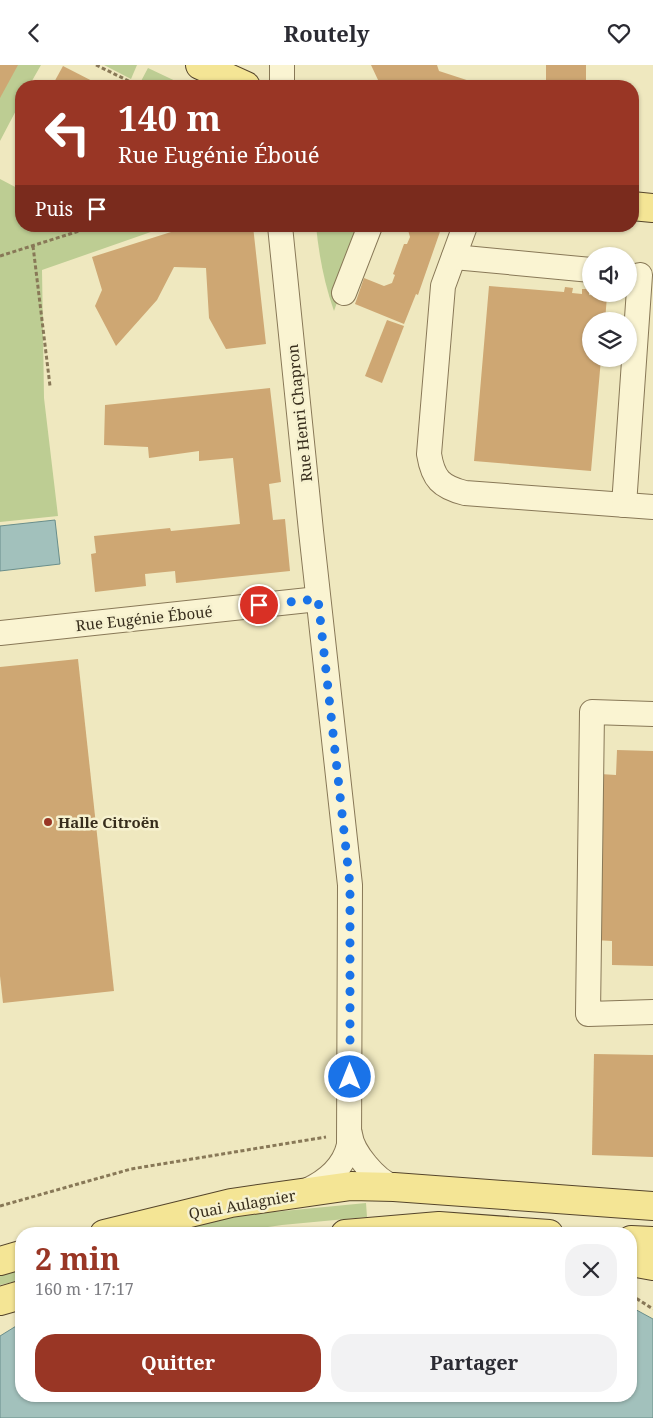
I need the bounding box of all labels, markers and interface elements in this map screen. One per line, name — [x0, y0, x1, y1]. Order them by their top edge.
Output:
text: Routely — [284, 18, 369, 48]
icon: back — [20, 19, 48, 47]
icon: heart — [605, 19, 633, 47]
text: 140 m — [118, 94, 221, 141]
icon: left — [35, 100, 100, 165]
text: Rue Eugénie Éboué — [118, 139, 320, 169]
icon: arrive — [83, 195, 111, 223]
text: Puis — [35, 196, 73, 222]
map controls — [582, 247, 637, 367]
button: sound — [582, 247, 637, 302]
button: layers — [582, 312, 637, 367]
street label: Rue Henri Chapron — [282, 343, 316, 483]
pin — [238, 584, 280, 626]
icon: arrive — [245, 591, 273, 619]
street label: Rue Eugénie Éboué — [75, 601, 213, 635]
place label: Halle Citroën — [58, 812, 159, 832]
marker: Halle Citroën — [42, 816, 54, 828]
position arrow — [323, 1050, 375, 1102]
street label: Quai Aulagnier — [187, 1185, 297, 1223]
text: 2 min — [35, 1238, 120, 1279]
button: close — [565, 1244, 617, 1296]
text: 160 m · 17:17 — [35, 1278, 134, 1300]
button: Quitter — [35, 1334, 321, 1392]
button: Partager — [331, 1334, 617, 1392]

